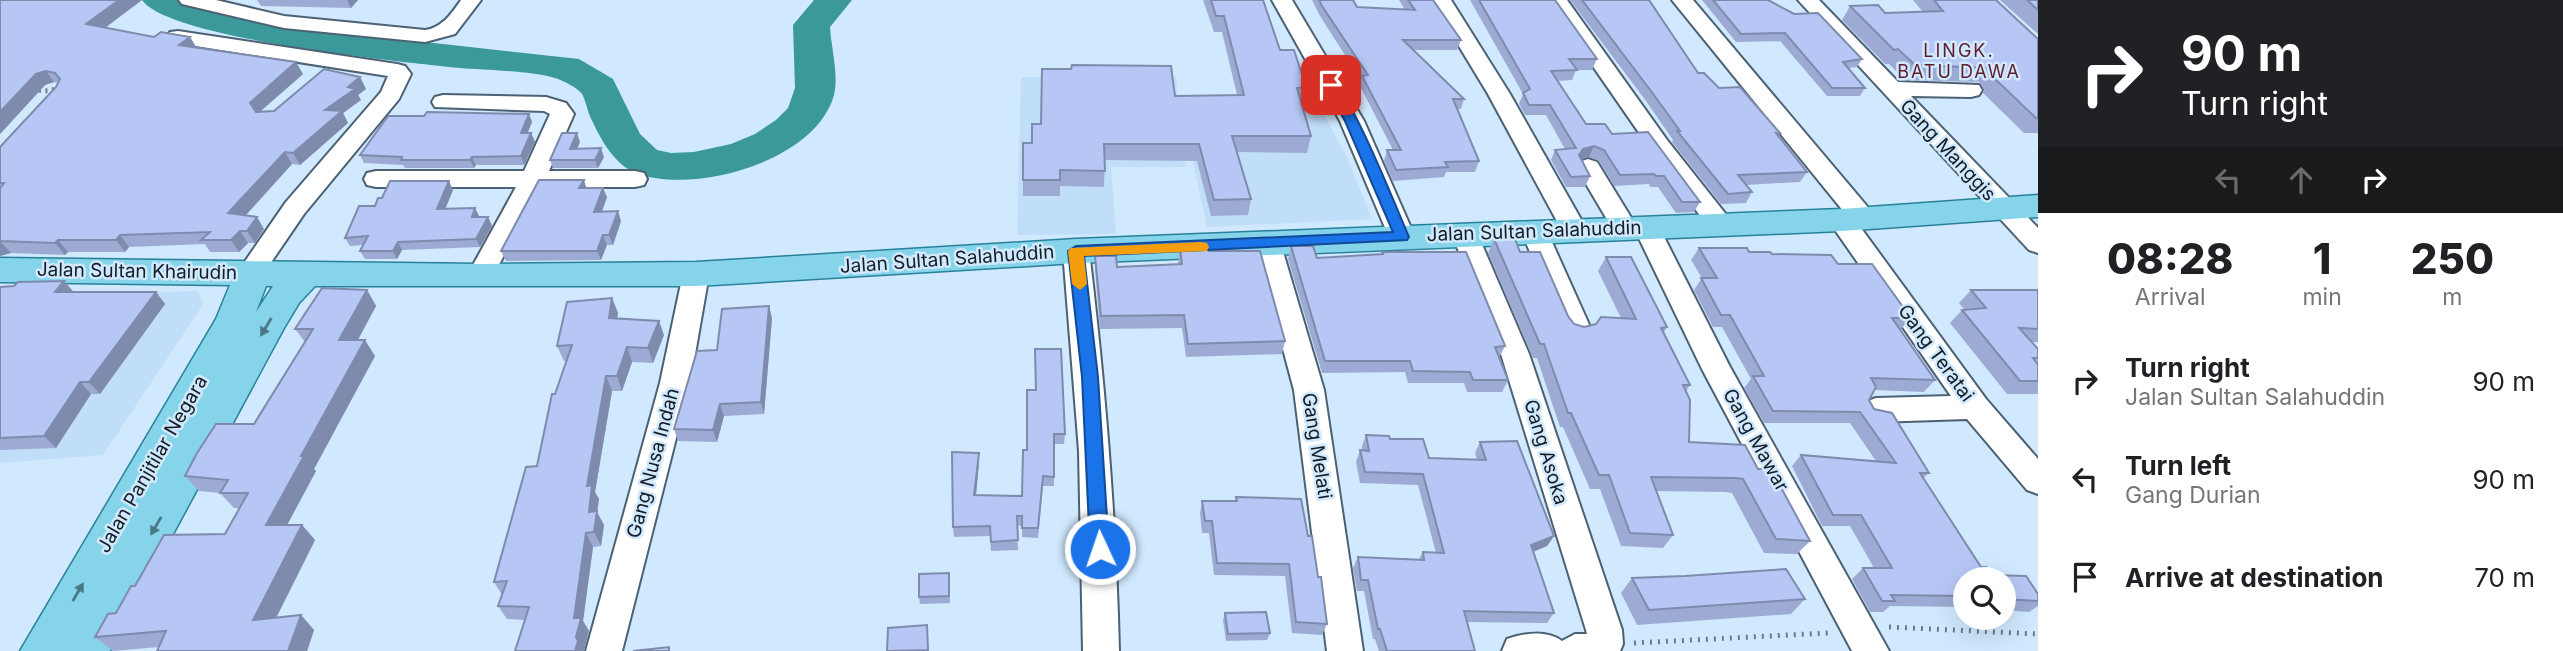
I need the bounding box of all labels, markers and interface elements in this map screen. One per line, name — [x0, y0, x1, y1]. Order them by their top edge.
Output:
text: 90 m — [2181, 24, 2302, 83]
icon: right — [2066, 28, 2157, 119]
district label: LINGK. BATU DAWA — [1897, 40, 2021, 82]
pin — [1301, 55, 1361, 115]
icon: arrive — [1312, 66, 1350, 104]
text: Turn right — [2181, 84, 2328, 123]
street label: Gang Manggis — [1895, 95, 2001, 205]
icon: left — [2209, 161, 2247, 199]
icon: ahead — [2282, 161, 2320, 199]
icon: right — [2355, 161, 2393, 199]
street label: Jalan Sultan Salahuddin — [1426, 216, 1642, 246]
text: 08:28 — [2107, 233, 2233, 284]
text: 1 — [2313, 233, 2331, 284]
text: 250 — [2411, 233, 2494, 284]
street label: Jalan Sultan Salahuddin — [839, 240, 1055, 278]
street label: Jalan Sultan Khairudin — [37, 258, 237, 284]
text: Arrival — [2135, 283, 2206, 311]
text: min — [2302, 283, 2342, 311]
text: m — [2442, 283, 2462, 311]
street label: Gang Teratai — [1893, 300, 1979, 406]
one-way arrow — [260, 317, 272, 336]
text: Turn right — [2125, 352, 2250, 383]
icon: right — [2066, 362, 2104, 400]
text: 90 m — [2472, 366, 2535, 397]
street label: Jalan Panjitilar Negara — [92, 371, 212, 557]
text: Jalan Sultan Salahuddin — [2125, 383, 2385, 411]
street label: Gang Mawar — [1718, 384, 1794, 496]
street label: Gang Nusa Indah — [622, 385, 684, 541]
street label: Gang Melati — [1297, 391, 1337, 501]
street label: Gang Asoka — [1519, 397, 1573, 507]
text: Turn left — [2125, 450, 2231, 481]
icon: left — [2066, 460, 2104, 498]
text: 90 m — [2472, 464, 2535, 495]
text: Gang Durian — [2125, 481, 2261, 509]
position arrow — [1063, 512, 1137, 586]
one-way arrow — [150, 516, 162, 535]
icon: arrive — [2066, 558, 2104, 596]
text: Arrive at destination — [2125, 562, 2384, 593]
text: 70 m — [2474, 562, 2535, 593]
map controls — [1953, 567, 2016, 630]
button: search — [1953, 567, 2016, 630]
one-way arrow — [72, 583, 84, 602]

